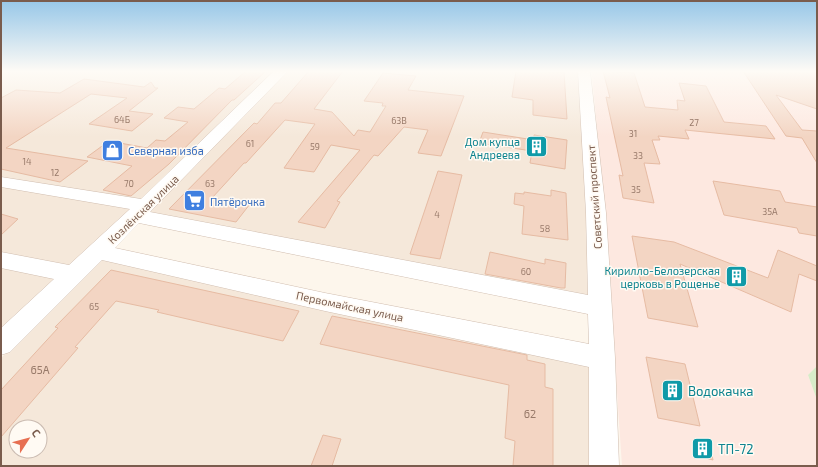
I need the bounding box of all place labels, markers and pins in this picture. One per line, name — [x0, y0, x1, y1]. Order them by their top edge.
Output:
building icon: Дом купца Андреева — [523, 134, 549, 160]
place label: Дом купца Андреева — [465, 135, 520, 161]
shop icon: Северная изба — [99, 137, 125, 163]
place label: Северная изба — [128, 144, 204, 157]
supermarket icon: Пятёрочка — [181, 188, 207, 214]
place label: Пятёрочка — [210, 195, 265, 208]
building icon: Кирилло-Белозерская церковь в Рощенье — [723, 263, 749, 289]
place label: Кирилло-Белозерская церковь в Рощенье — [604, 264, 720, 290]
building icon: Водокачка — [659, 378, 685, 404]
place label: Водокачка — [688, 383, 754, 399]
building icon: ТП-72 — [690, 436, 716, 462]
place label: ТП-72 — [718, 441, 754, 457]

